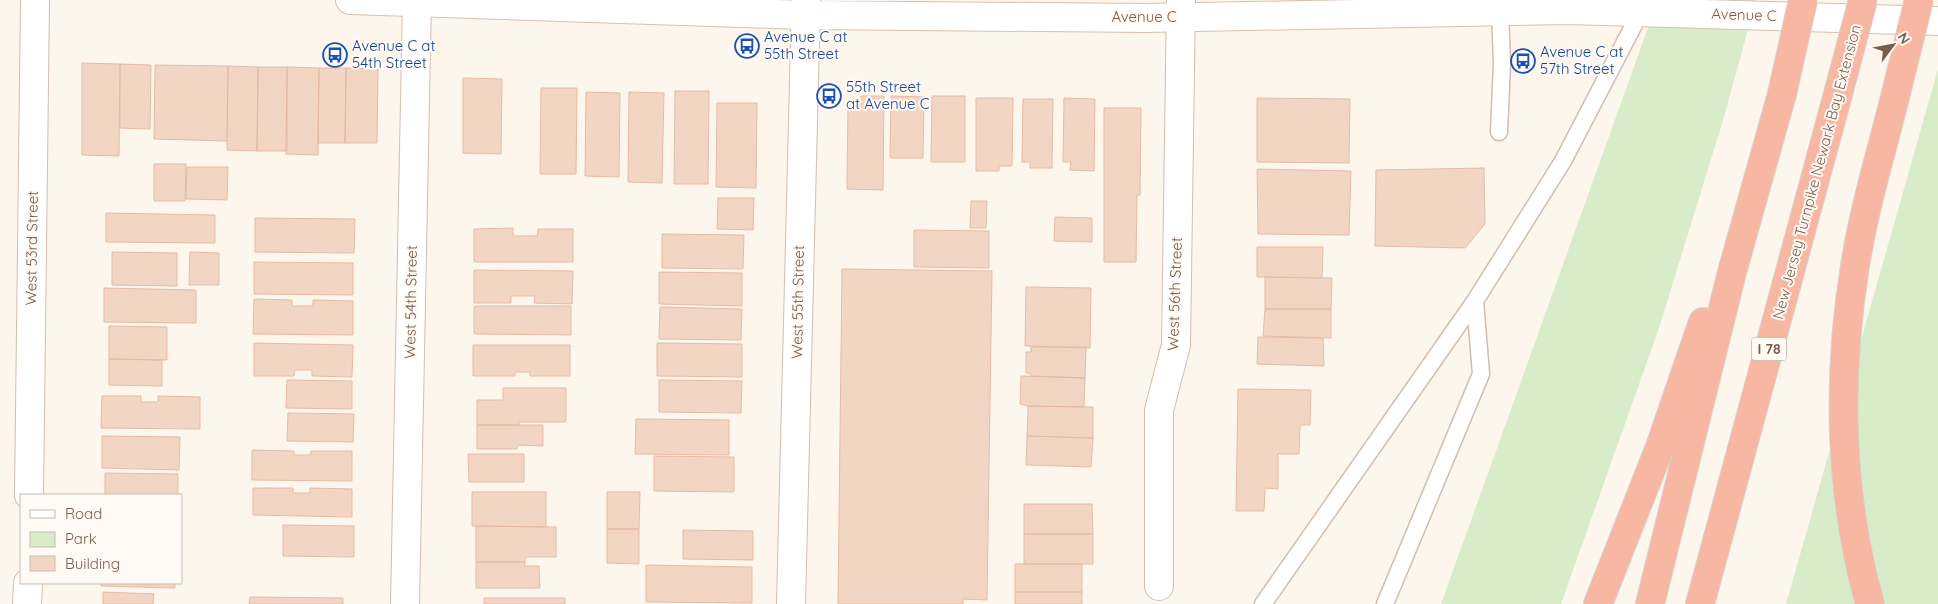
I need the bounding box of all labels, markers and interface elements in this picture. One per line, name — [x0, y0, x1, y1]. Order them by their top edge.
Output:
street label: Avenue C — [1711, 4, 1777, 25]
street label: Avenue C — [1111, 7, 1177, 26]
north arrow — [1868, 20, 1918, 70]
street label: New Jersey Turnpike Newark Bay Extension — [1768, 22, 1865, 321]
place label: Avenue C at 55th Street — [764, 27, 847, 63]
text: N — [1894, 29, 1914, 47]
bus stop icon: Avenue C at 55th Street — [734, 33, 760, 59]
place label: Avenue C at 54th Street — [352, 36, 435, 72]
bus stop icon: Avenue C at 54th Street — [322, 42, 348, 68]
place label: Avenue C at 57th Street — [1540, 42, 1623, 78]
bus stop icon: Avenue C at 57th Street — [1510, 48, 1536, 74]
place label: 55th Street at Avenue C — [846, 77, 930, 113]
bus stop icon: 55th Street at Avenue C — [816, 83, 842, 109]
street label: West 53rd Street — [21, 191, 42, 305]
street label: West 56th Street — [1163, 237, 1186, 351]
street label: West 54th Street — [400, 245, 421, 359]
street label: West 55th Street — [787, 245, 808, 359]
road number: I 78 — [1752, 338, 1786, 360]
legend — [20, 494, 182, 584]
text: Road — [65, 504, 102, 523]
text: Park — [65, 529, 97, 548]
text: Building — [65, 554, 120, 573]

